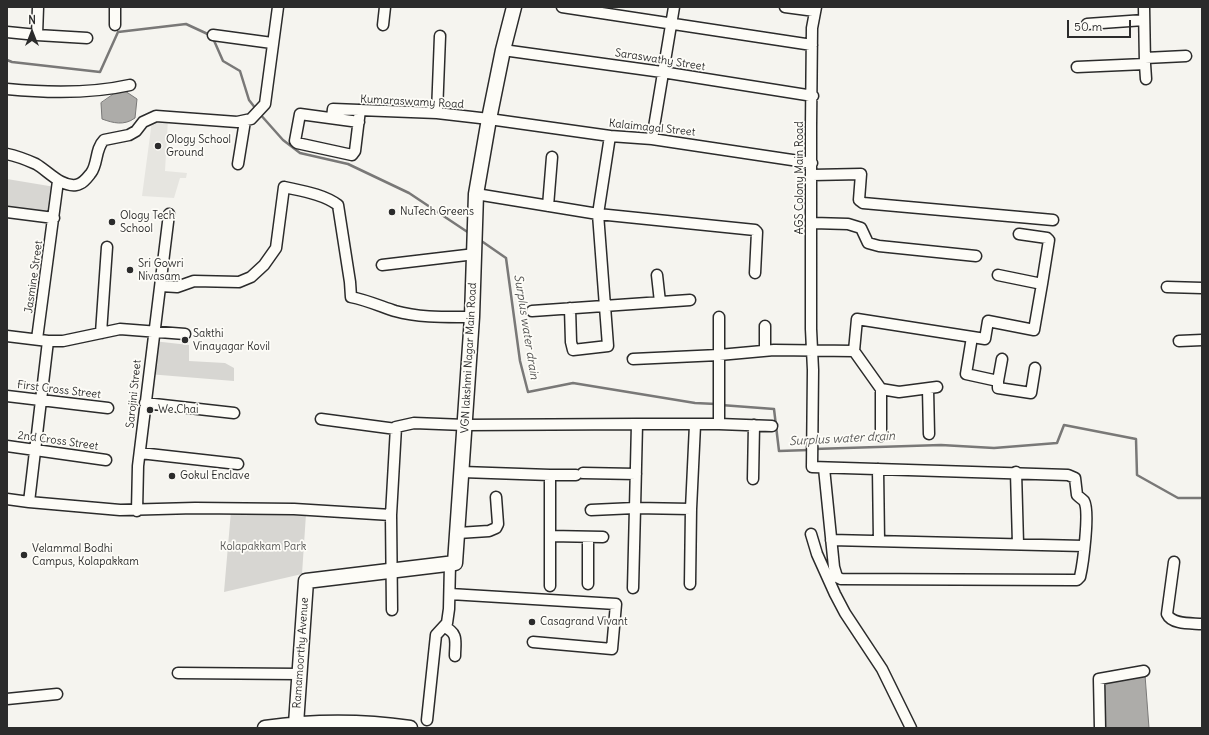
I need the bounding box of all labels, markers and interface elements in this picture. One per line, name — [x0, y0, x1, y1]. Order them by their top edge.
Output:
north arrow — [12, 12, 52, 52]
scale bar — [1069, 12, 1133, 38]
text: N — [28, 13, 36, 27]
text: 50 m — [1074, 19, 1102, 34]
street label: Saraswathy Street — [614, 46, 706, 74]
street label: Kumaraswamy Road — [360, 93, 464, 111]
street label: Kalaimagal Street — [608, 117, 696, 139]
street label: AGS Colony Main Road — [793, 121, 807, 235]
place label: Ology School Ground — [166, 133, 231, 159]
marker: Ology School Ground — [153, 141, 163, 151]
place label: NuTech Greens — [400, 205, 474, 219]
marker: NuTech Greens — [387, 207, 397, 217]
place label: Ology Tech School — [120, 209, 175, 235]
marker: Ology Tech School — [107, 217, 117, 227]
street label: Jasmine Street — [22, 240, 46, 314]
place label: Sri Gowri Nivasam — [138, 257, 183, 283]
marker: Sri Gowri Nivasam — [125, 265, 135, 275]
water label: Surplus water drain — [511, 273, 541, 381]
street label: VGN lakshmi Nagar Main Road — [458, 282, 480, 434]
place label: Sakthi Vinayagar Kovil — [193, 327, 270, 353]
marker: Sakthi Vinayagar Kovil — [180, 335, 190, 345]
street label: Sarojini Street — [124, 359, 144, 429]
street label: First Cross Street — [16, 378, 102, 402]
place label: We Chai — [158, 403, 198, 417]
marker: We Chai — [145, 405, 155, 415]
street label: 2nd Cross Street — [17, 429, 99, 453]
water label: Surplus water drain — [789, 429, 895, 449]
place label: Gokul Enclave — [180, 469, 250, 483]
marker: Gokul Enclave — [167, 471, 177, 481]
park label: Kolapakkam Park — [220, 540, 306, 554]
place label: Velammal Bodhi Campus, Kolapakkam — [32, 542, 139, 568]
marker: Velammal Bodhi Campus, Kolapakkam — [19, 550, 29, 560]
street label: Ramamoorthy Avenue — [291, 597, 311, 709]
place label: Casagrand Vivant — [540, 615, 628, 629]
marker: Casagrand Vivant — [527, 617, 537, 627]

